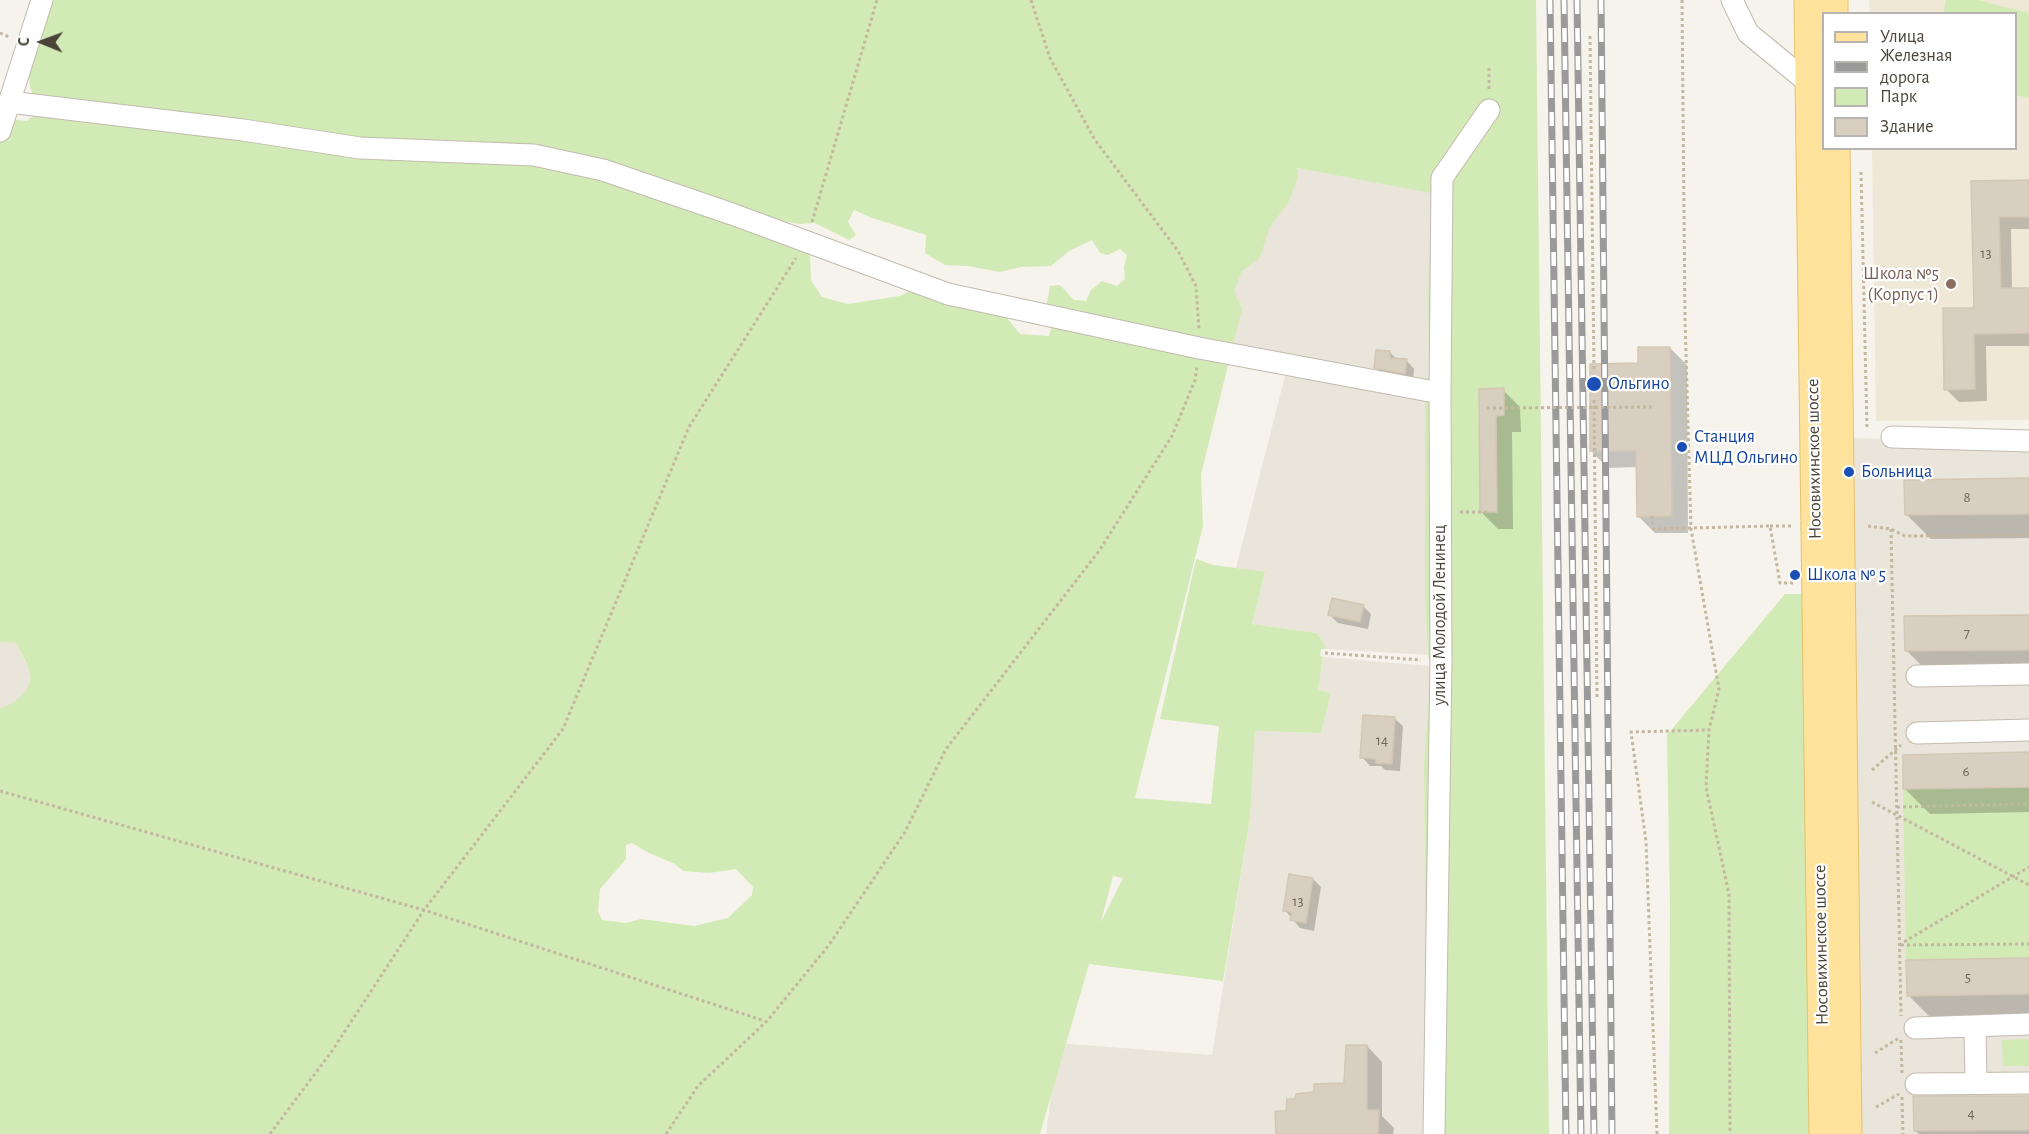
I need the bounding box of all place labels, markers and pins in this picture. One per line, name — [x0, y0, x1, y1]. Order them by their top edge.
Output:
place label: Школа №5 (Корпус 1) — [1863, 263, 1939, 306]
marker: Школа №5 (Корпус 1) — [1944, 277, 1958, 291]
place label: Ольгино — [1608, 373, 1669, 395]
marker: Ольгино — [1585, 375, 1603, 393]
place label: Станция МЦД Ольгино — [1694, 426, 1798, 468]
marker: Станция МЦД Ольгино — [1675, 440, 1689, 454]
place label: Больница — [1861, 461, 1932, 483]
marker: Больница — [1842, 465, 1856, 479]
place label: Школа № 5 — [1807, 564, 1886, 586]
marker: Школа № 5 — [1788, 568, 1802, 582]

